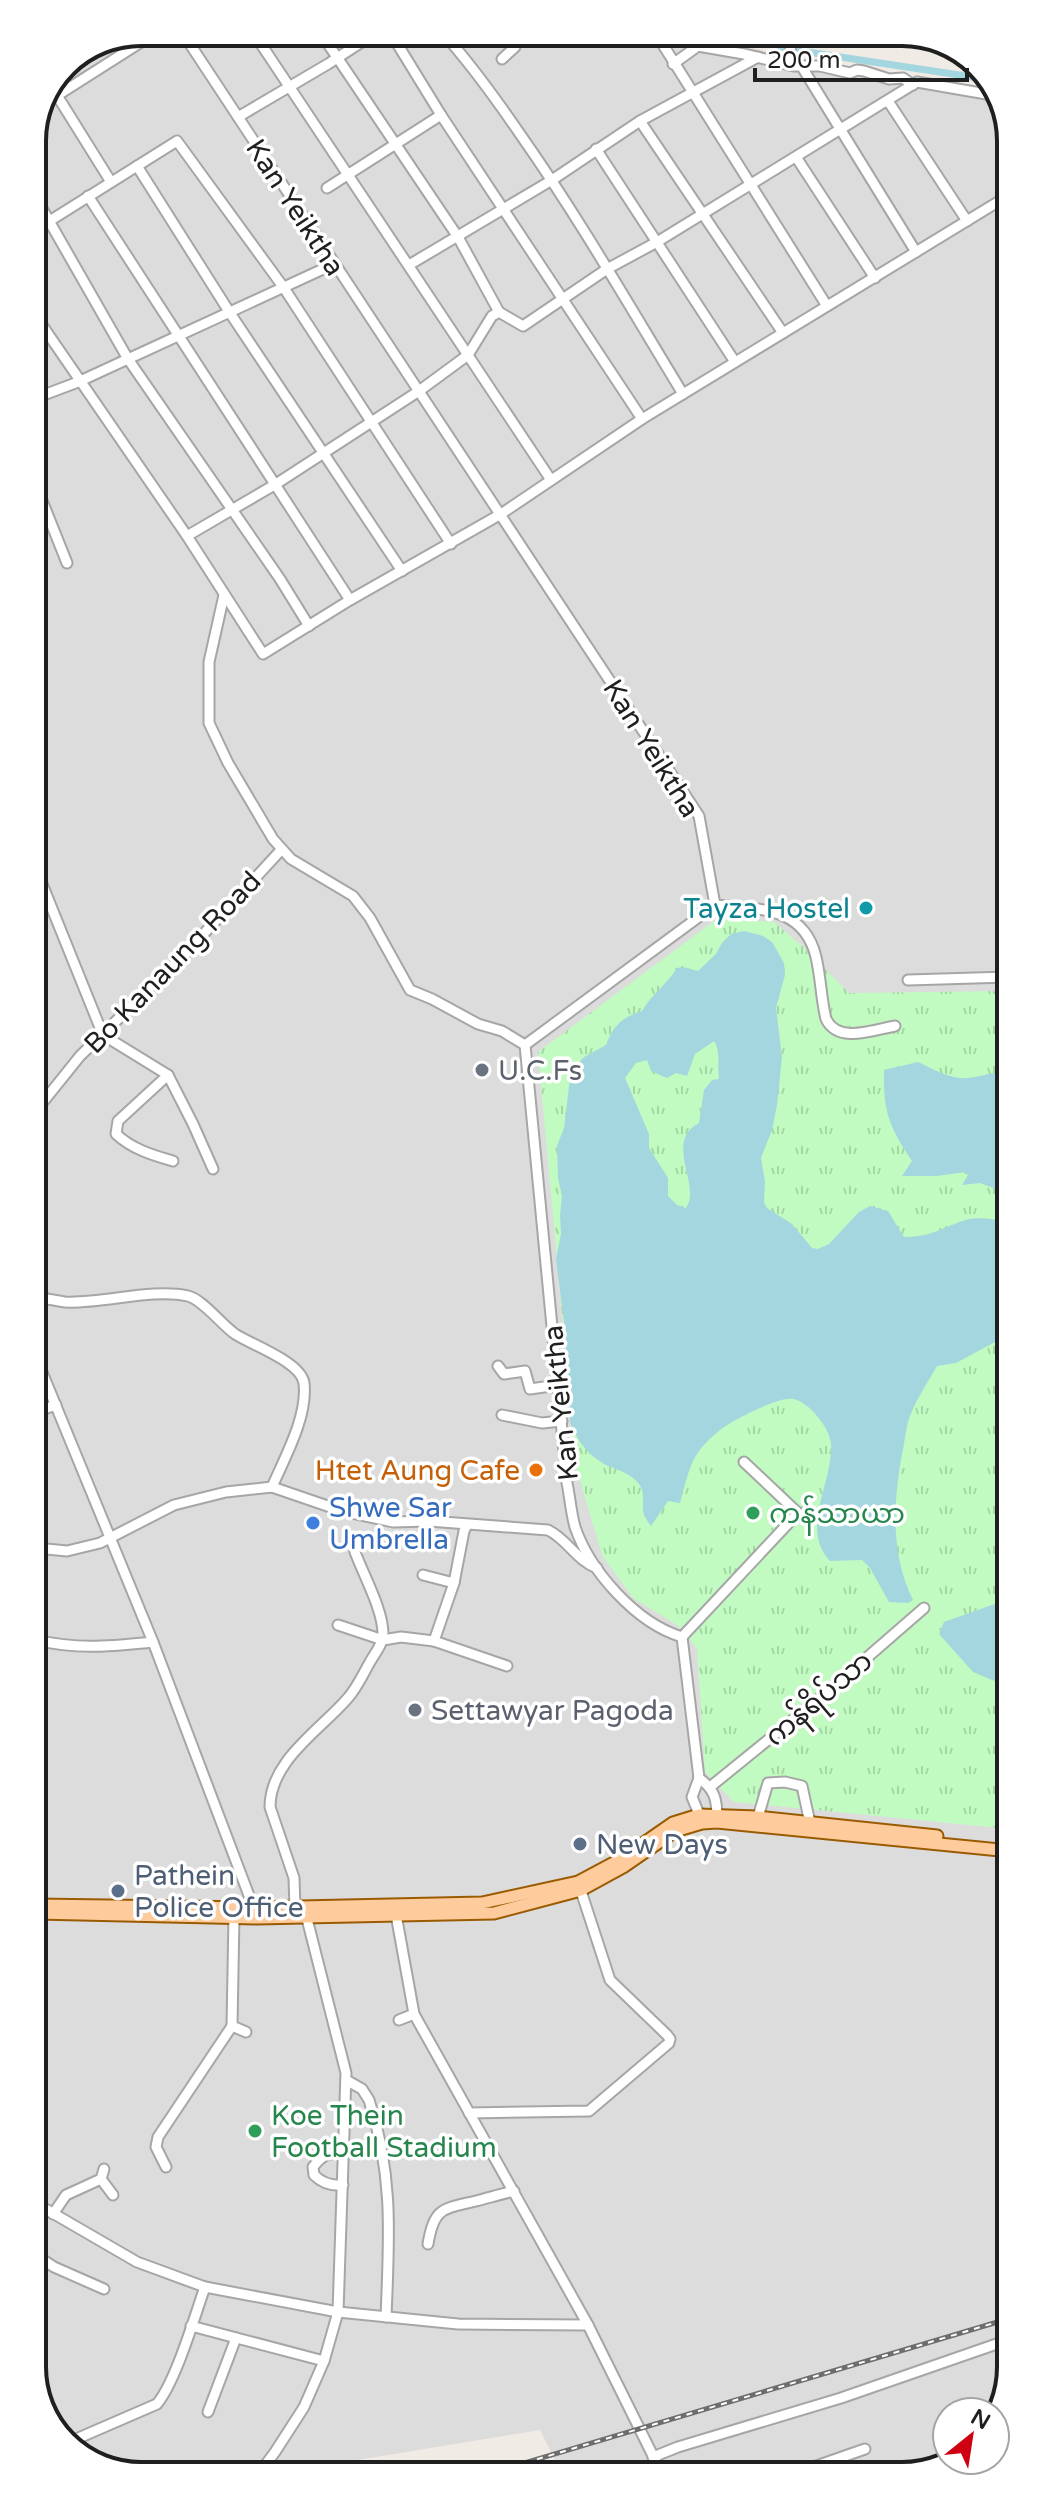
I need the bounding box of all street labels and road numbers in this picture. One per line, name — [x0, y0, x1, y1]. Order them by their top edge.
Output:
street label: Kan Yeiktha — [238, 133, 352, 282]
street label: Kan Yeiktha — [595, 673, 707, 824]
street label: Bo Kanaung Road — [77, 865, 268, 1061]
street label: Kan Yeiktha — [536, 1323, 586, 1482]
street label: ကန်ရိပ်သာ — [757, 1642, 883, 1757]

